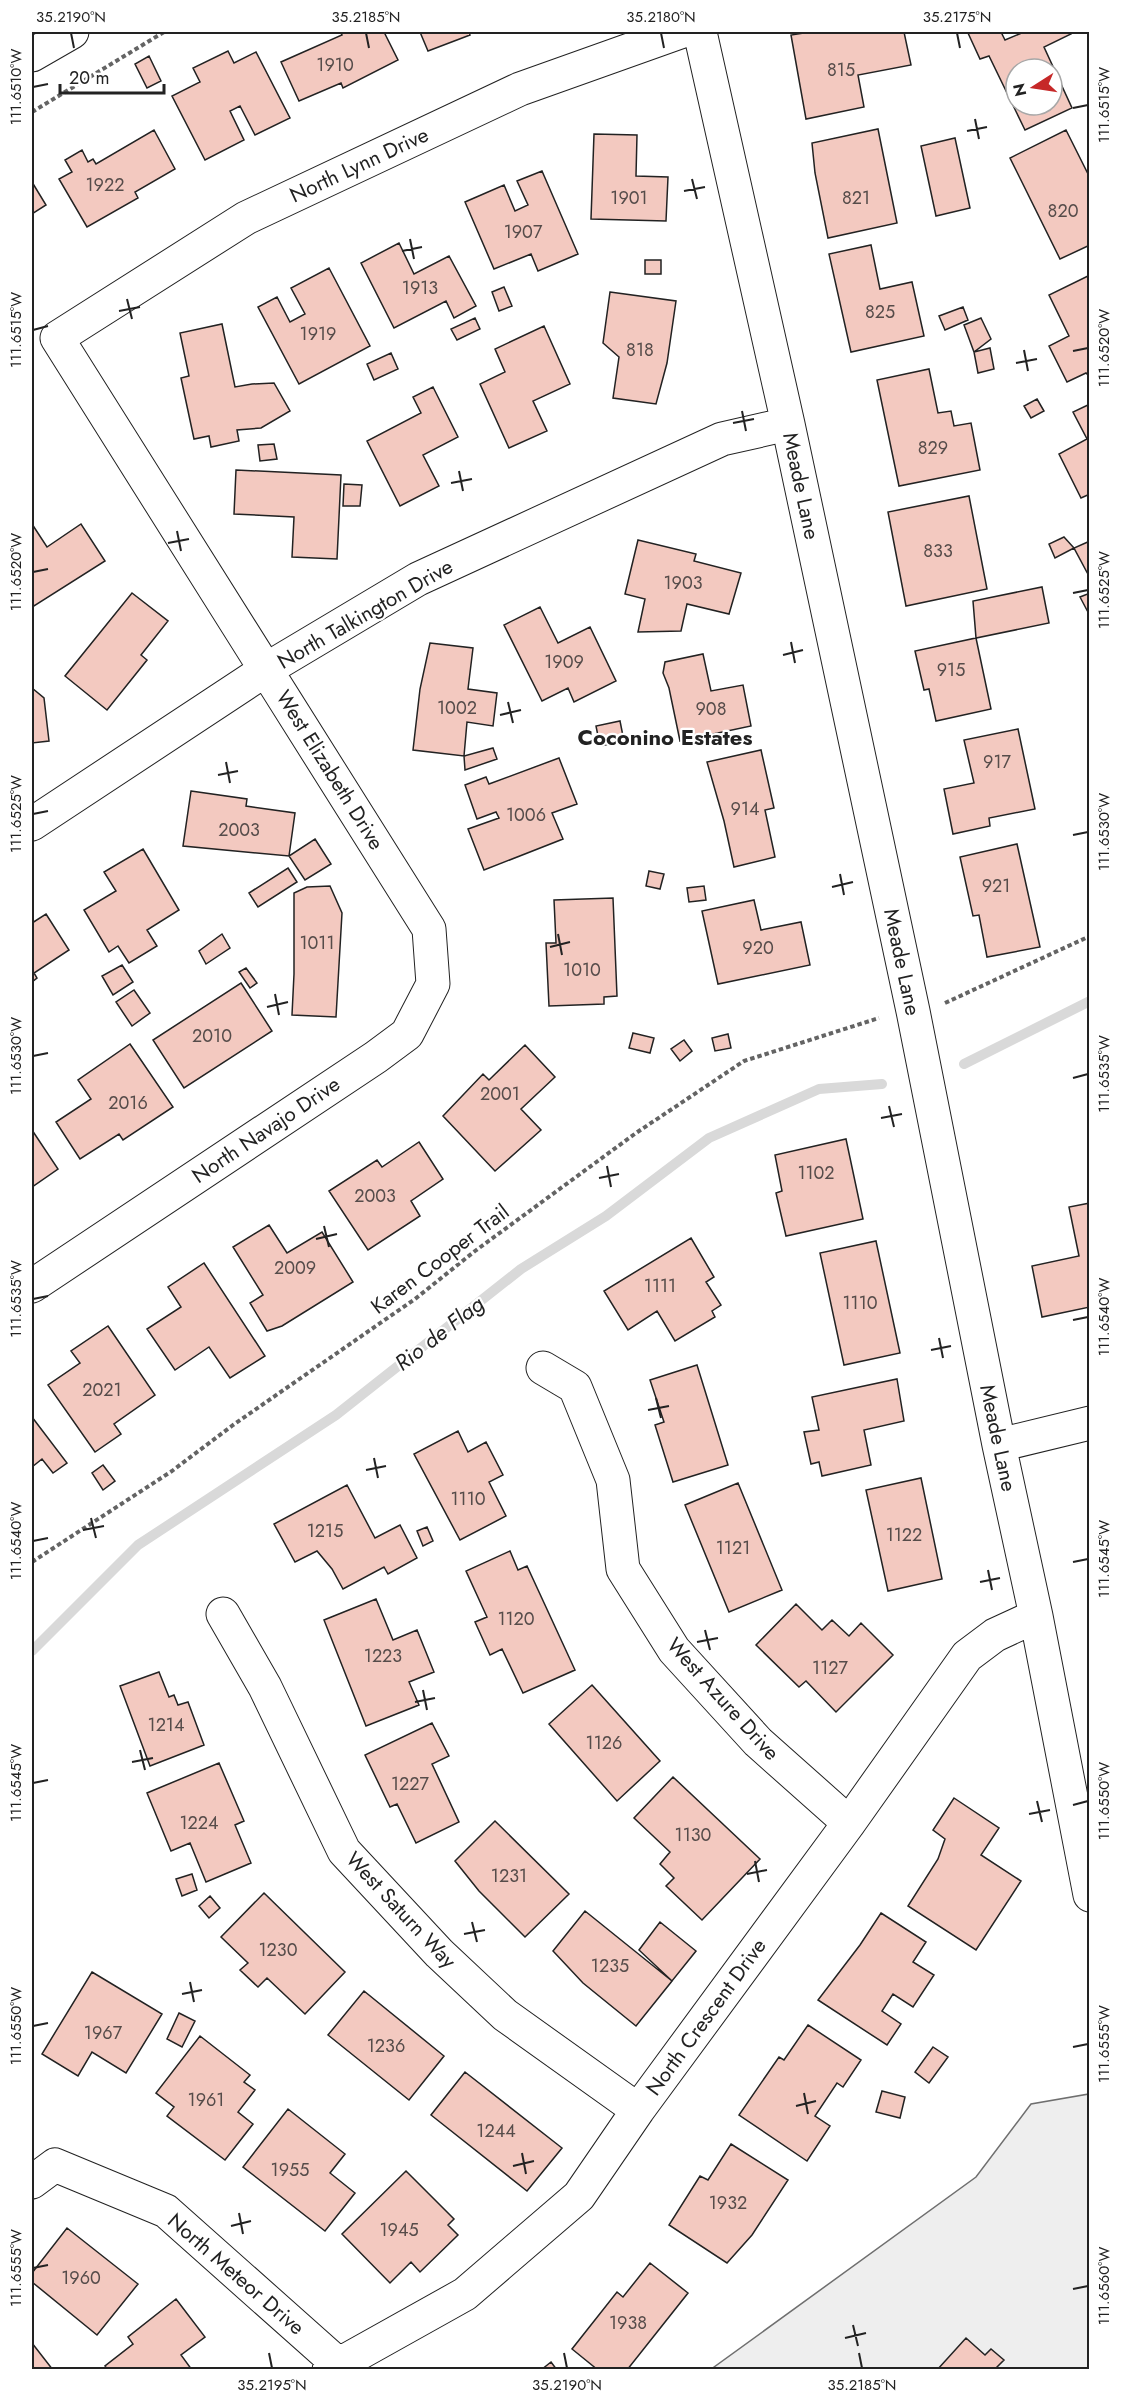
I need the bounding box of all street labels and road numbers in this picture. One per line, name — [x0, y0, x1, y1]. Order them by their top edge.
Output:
street label: North Lynn Drive — [285, 120, 433, 210]
street label: Meade Lane — [775, 430, 827, 542]
street label: North Talkington Drive — [272, 551, 458, 677]
street label: West Elizabeth Drive — [269, 684, 391, 856]
street label: Meade Lane — [876, 906, 928, 1018]
street label: North Navajo Drive — [186, 1069, 346, 1191]
street label: Karen Cooper Trail — [365, 1197, 515, 1321]
street label: Meade Lane — [972, 1382, 1024, 1494]
street label: West Azure Drive — [660, 1631, 786, 1767]
street label: West Saturn Way — [339, 1845, 464, 1976]
street label: North Crescent Drive — [639, 1932, 773, 2102]
street label: North Meteor Drive — [161, 2206, 311, 2342]

